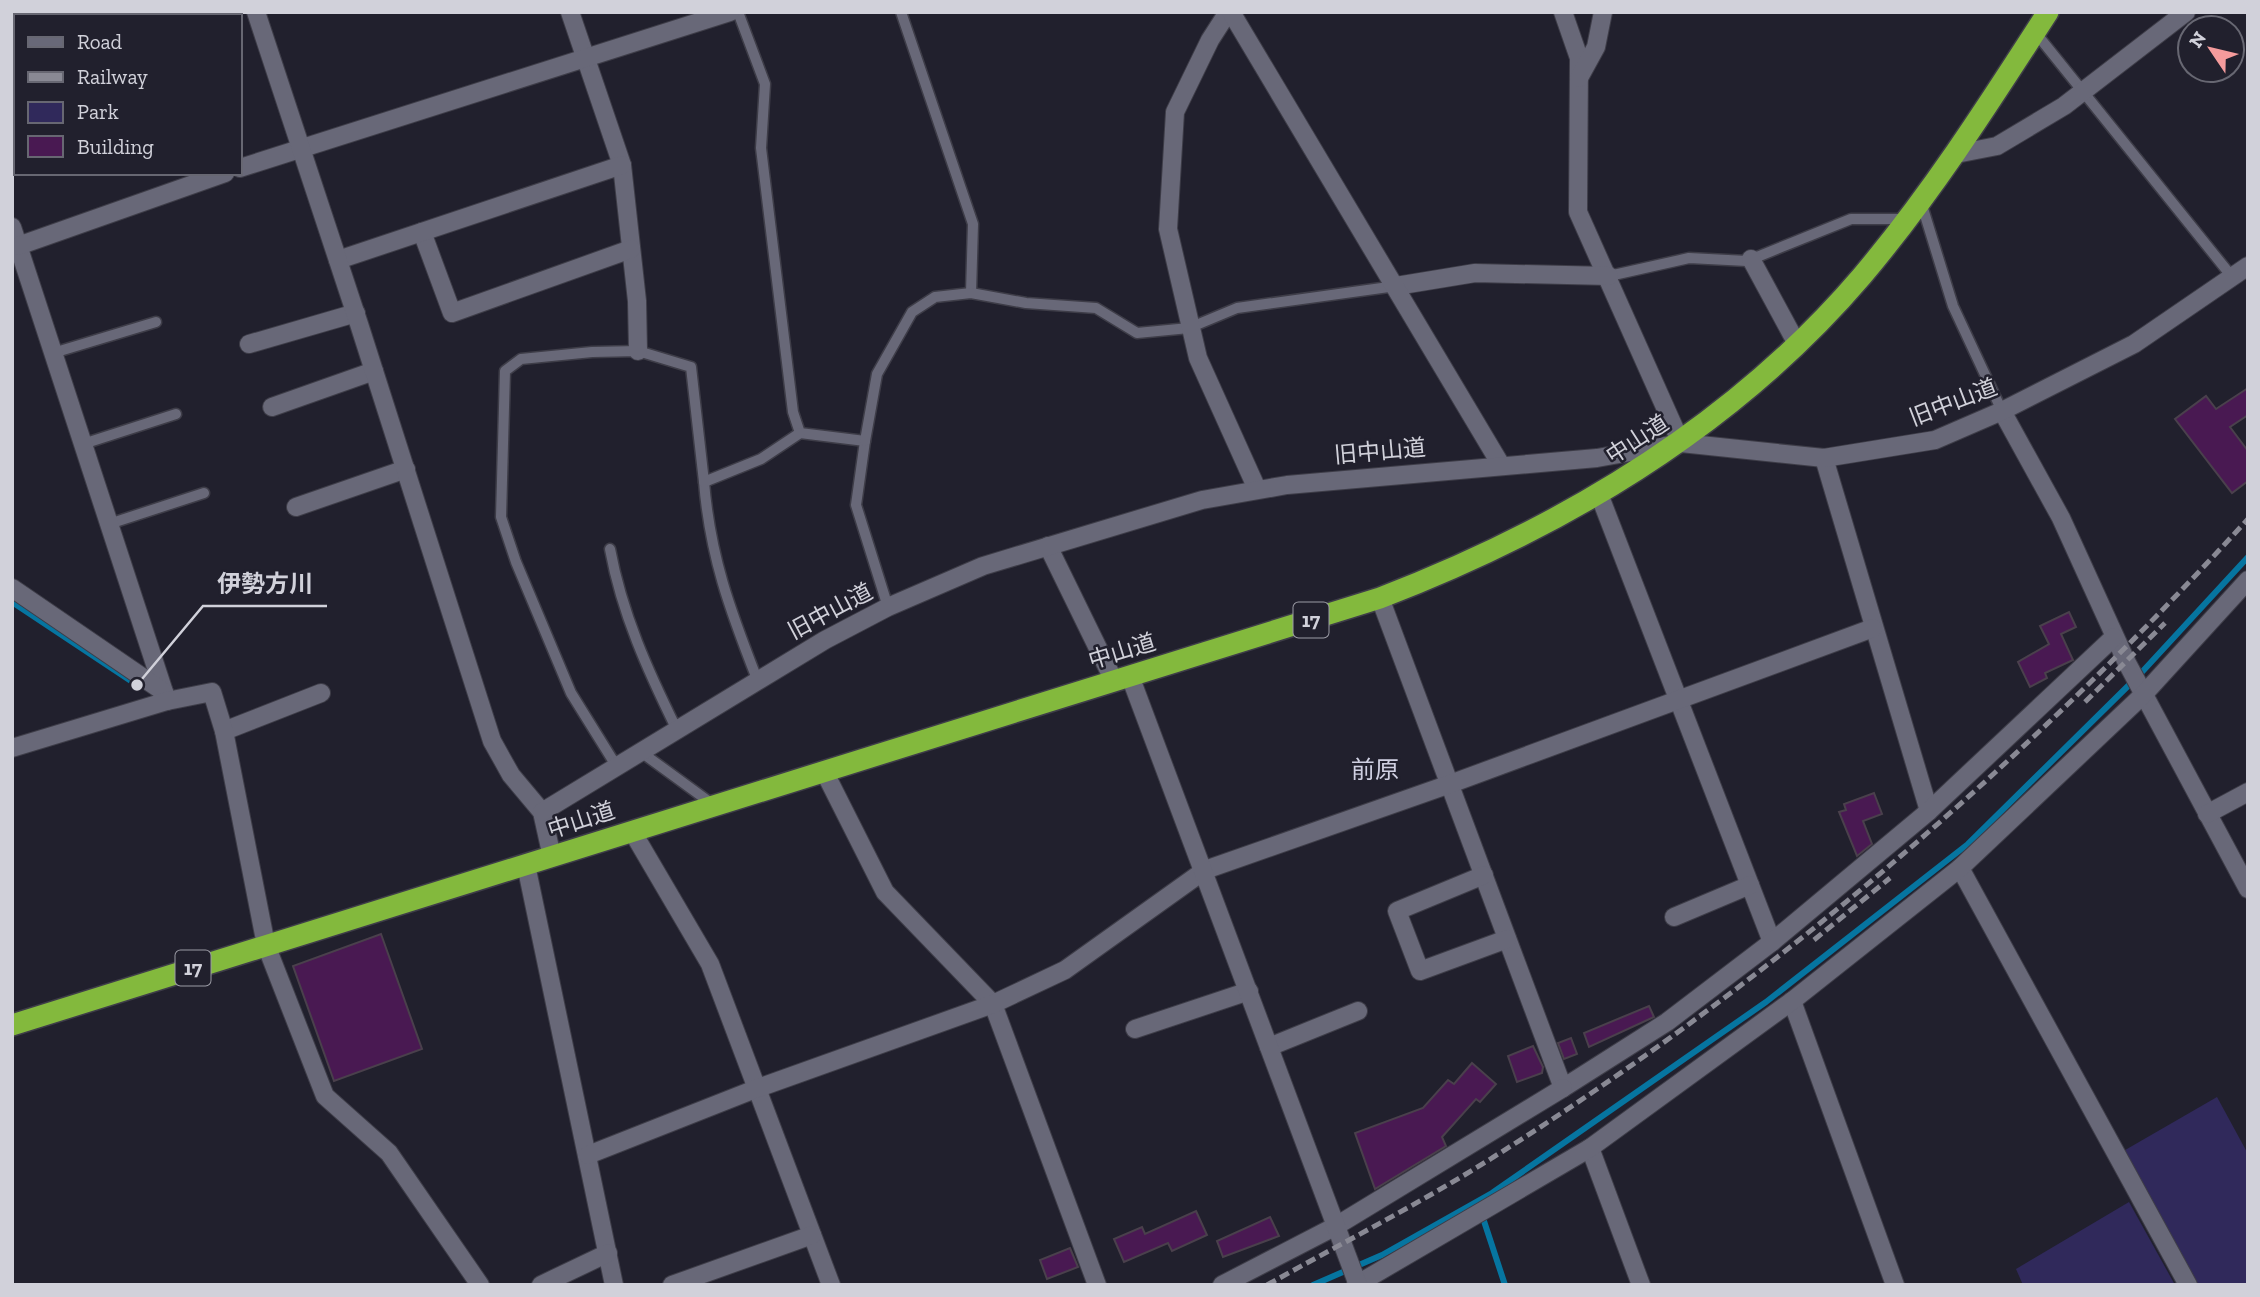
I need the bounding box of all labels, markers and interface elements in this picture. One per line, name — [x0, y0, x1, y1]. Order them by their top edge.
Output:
legend — [14, 14, 242, 175]
north arrow — [2176, 14, 2246, 84]
text: N — [2184, 27, 2211, 52]
text: Road — [77, 29, 123, 54]
text: Railway — [77, 64, 148, 89]
text: Park — [77, 99, 119, 124]
text: Building — [77, 134, 154, 159]
street label: 旧中山道 — [1905, 372, 2001, 432]
street label: 中山道 — [1600, 408, 1674, 470]
street label: 旧中山道 — [1333, 433, 1427, 469]
callout: 伊勢方川 — [203, 561, 327, 606]
text: 伊勢方川 — [217, 569, 313, 598]
street label: 旧中山道 — [783, 577, 877, 645]
road number: 17 — [1294, 602, 1328, 638]
street label: 中山道 — [1085, 628, 1159, 674]
district label: 前原 — [1351, 755, 1399, 784]
street label: 中山道 — [544, 796, 618, 844]
road number: 17 — [176, 950, 210, 986]

